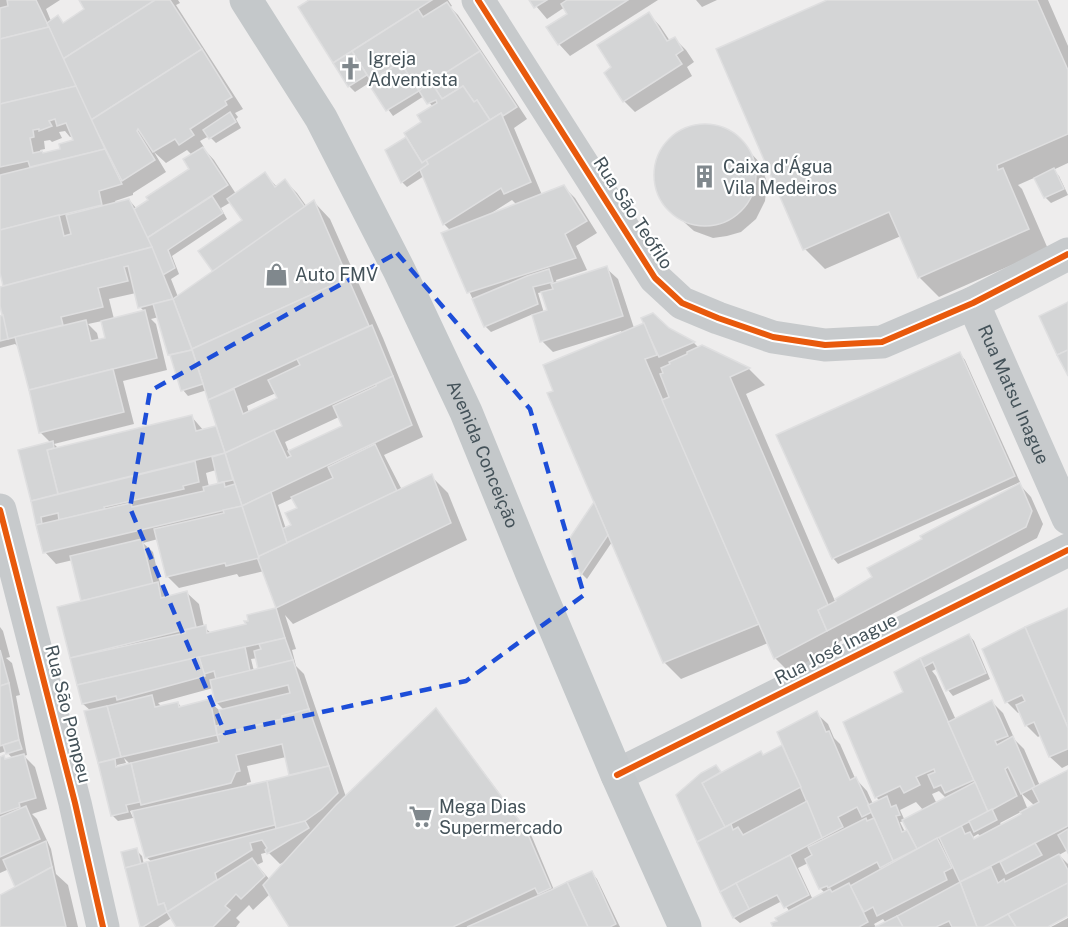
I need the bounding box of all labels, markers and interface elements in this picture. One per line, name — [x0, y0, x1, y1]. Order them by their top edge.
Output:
place label: Igreja Adventista — [368, 48, 458, 90]
church icon: Igreja Adventista — [337, 56, 363, 82]
street label: Rua São Teófilo — [589, 153, 677, 273]
place label: Caixa d'Água Vila Medeiros — [723, 155, 837, 198]
building icon: Caixa d'Água Vila Medeiros — [692, 164, 718, 190]
shop icon: Auto FMV — [264, 262, 290, 288]
place label: Auto FMV — [295, 264, 378, 285]
street label: Rua Matsu Inague — [974, 321, 1054, 467]
street label: Avenida Conceição — [443, 377, 523, 531]
street label: Rua José Inague — [771, 609, 900, 688]
street label: Rua São Pompeu — [41, 643, 96, 785]
place label: Mega Dias Supermercado — [439, 796, 563, 838]
supermarket icon: Mega Dias Supermercado — [408, 804, 434, 830]

